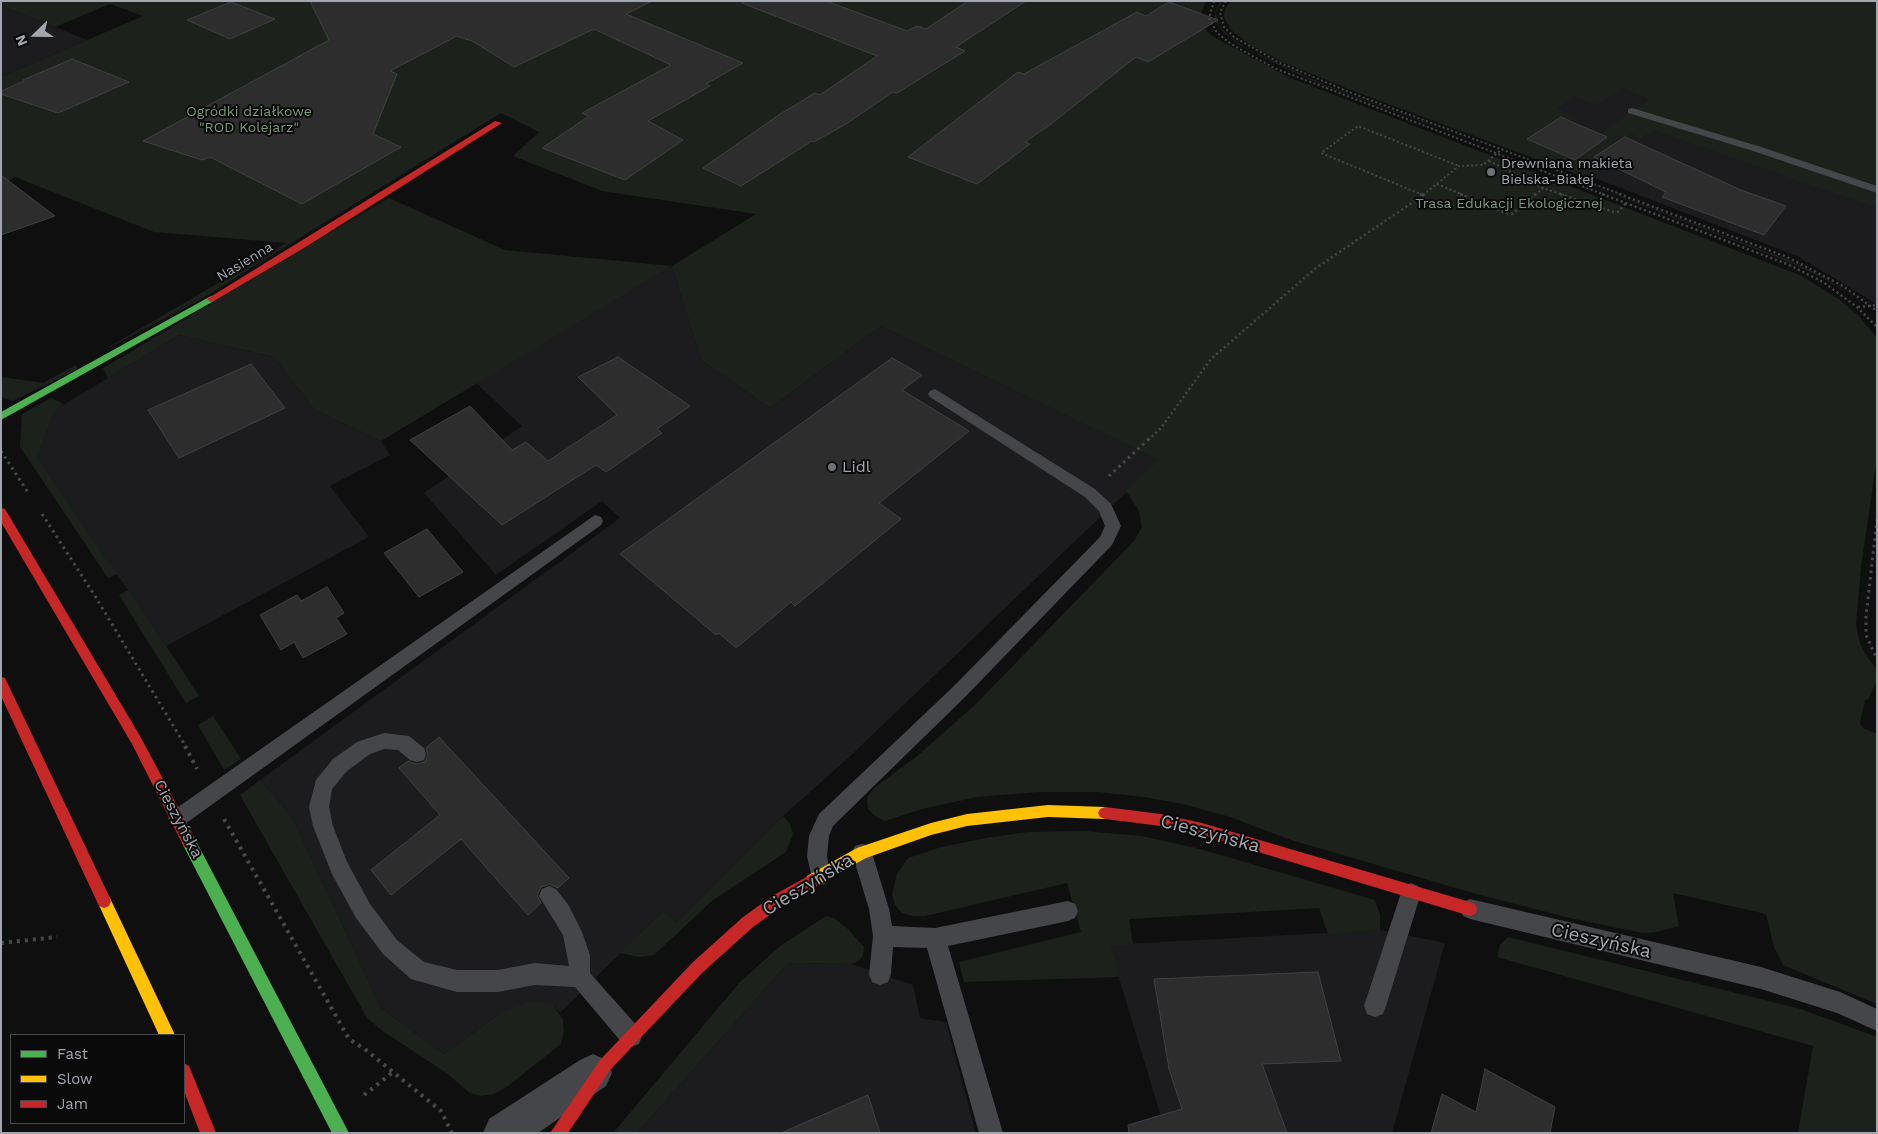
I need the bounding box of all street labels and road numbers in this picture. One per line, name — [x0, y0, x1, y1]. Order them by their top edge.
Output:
street label: Nasienna — [214, 239, 276, 285]
street label: Cieszyńska — [149, 777, 207, 861]
street label: Cieszyńska — [1158, 810, 1262, 858]
street label: Cieszyńska — [758, 849, 858, 921]
street label: Cieszyńska — [1549, 918, 1653, 964]

